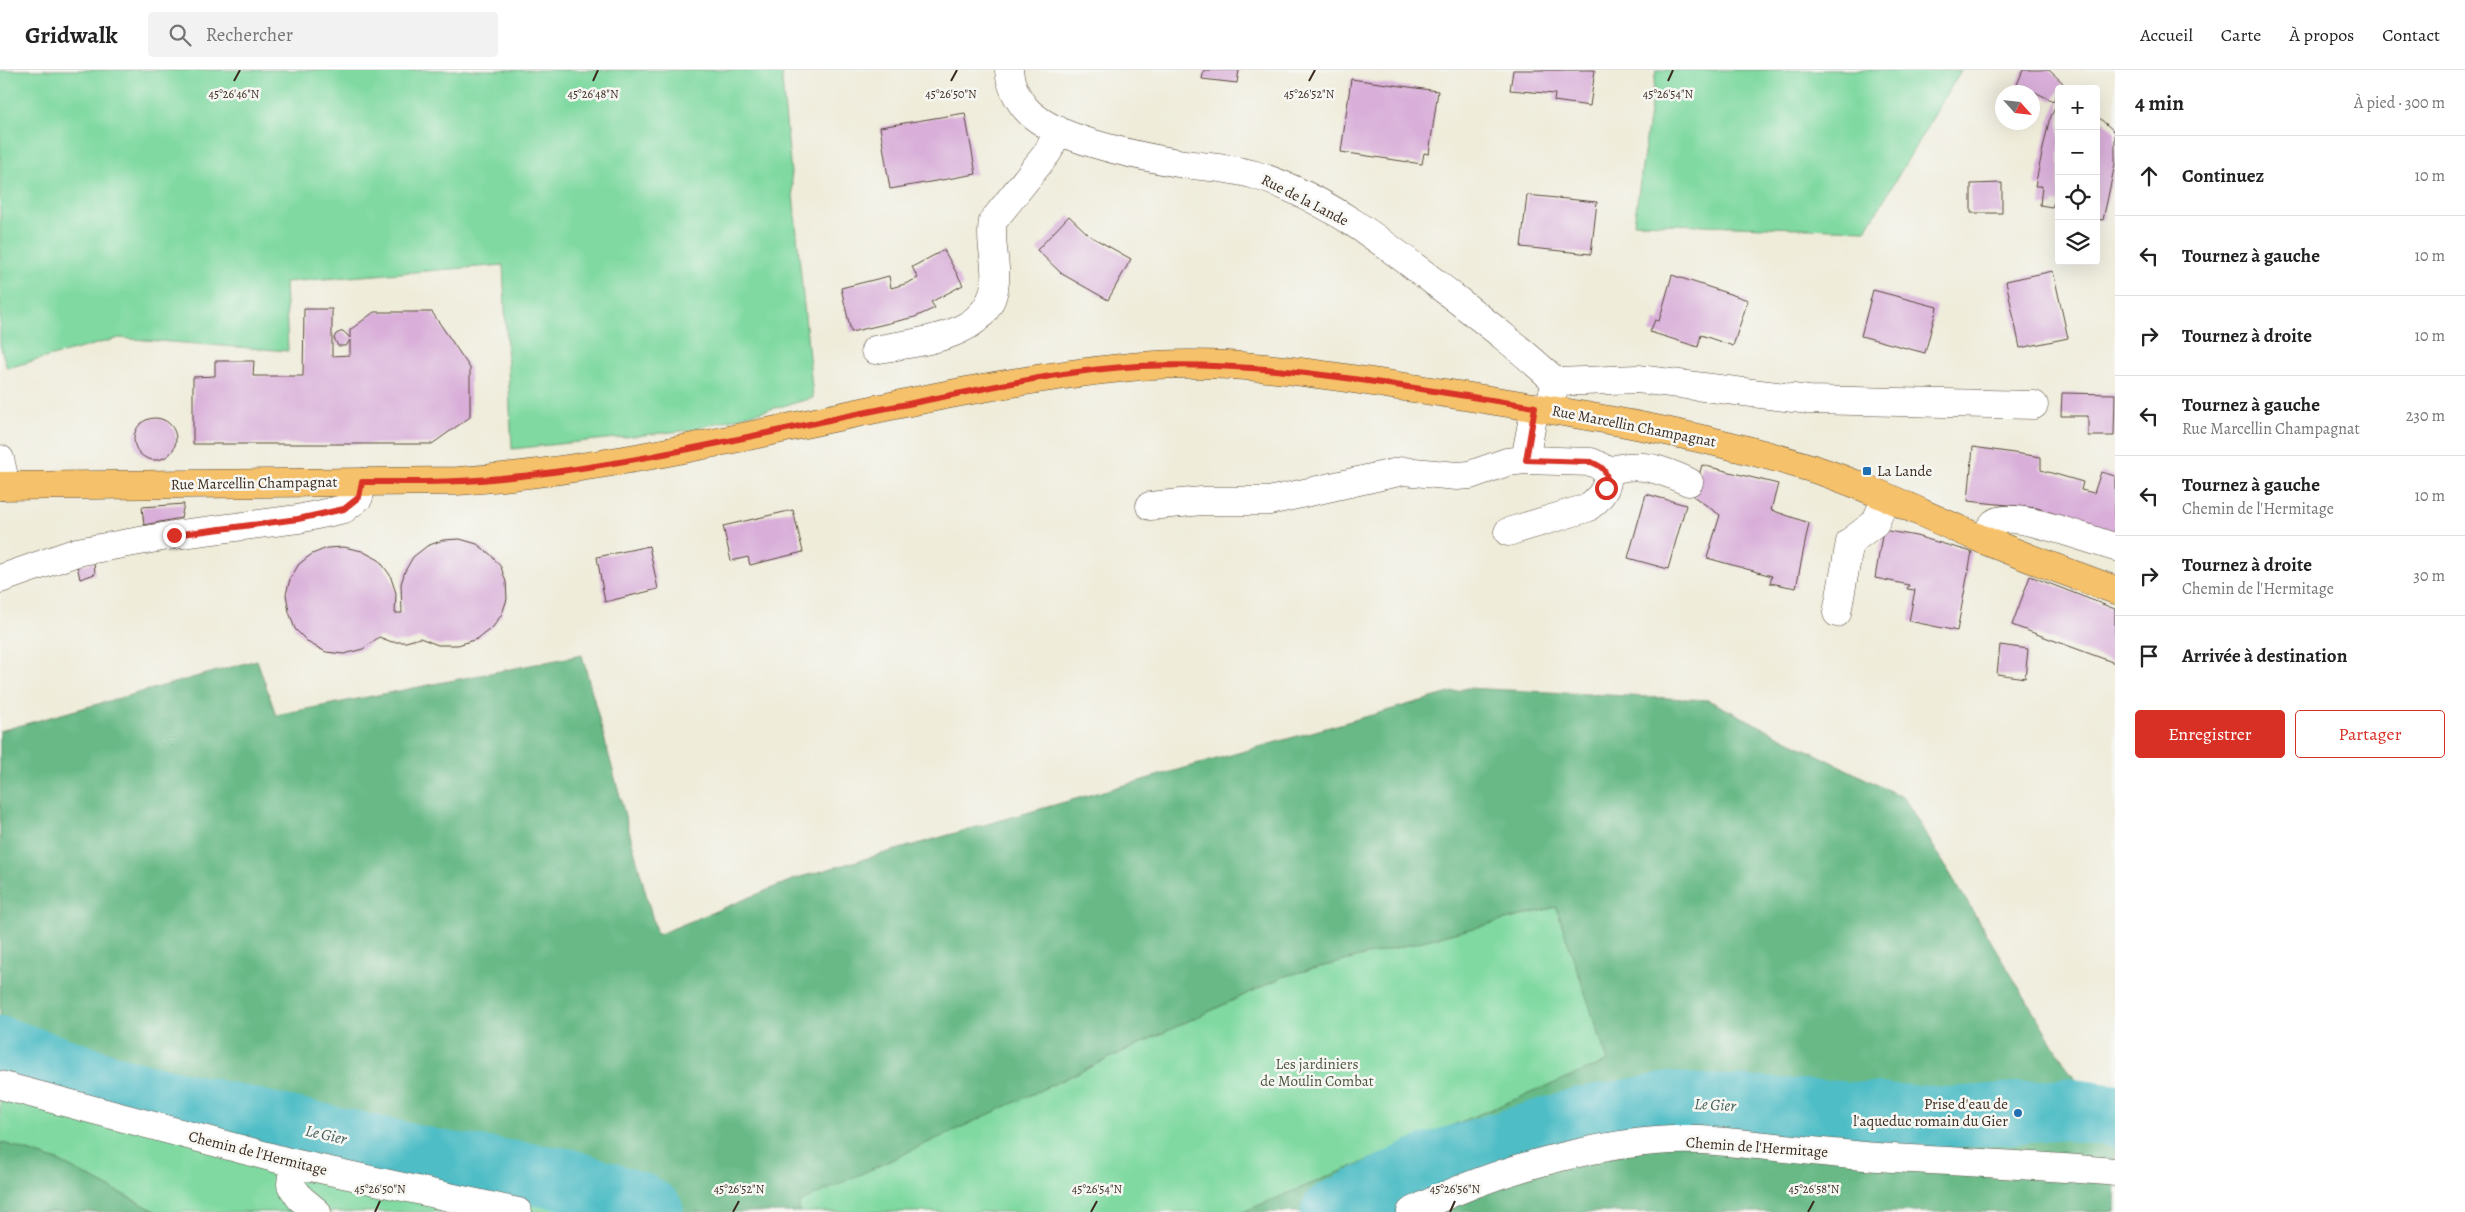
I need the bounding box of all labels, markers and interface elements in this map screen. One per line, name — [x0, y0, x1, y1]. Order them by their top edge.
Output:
search box — [148, 12, 498, 57]
text: Gridwalk — [25, 19, 118, 51]
icon: search — [166, 21, 194, 49]
text: Rechercher — [206, 22, 293, 48]
text: Accueil — [2140, 23, 2193, 47]
text: Carte — [2221, 23, 2261, 47]
text: À propos — [2289, 23, 2354, 47]
text: Contact — [2382, 23, 2440, 47]
north arrow — [1995, 85, 2040, 130]
map controls — [2055, 85, 2100, 265]
button: + — [2055, 85, 2100, 130]
text: 45°26'46"N — [209, 86, 260, 102]
text: 45°26'48"N — [567, 86, 619, 102]
text: 45°26'50"N — [925, 86, 977, 102]
text: 45°26'52"N — [1284, 86, 1335, 102]
text: 45°26'54"N — [1643, 86, 1694, 102]
text: 4 min — [2135, 89, 2184, 117]
text: À pied · 300 m — [2354, 92, 2445, 114]
button: − — [2055, 130, 2100, 175]
icon: ahead — [2135, 162, 2163, 190]
text: Continuez — [2182, 163, 2264, 189]
text: 10 m — [2415, 165, 2445, 187]
street label: Rue de la Lande — [1258, 169, 1352, 231]
button: locate — [2055, 175, 2100, 220]
button: layers — [2055, 220, 2100, 265]
icon: left — [2135, 242, 2163, 270]
text: Tournez à gauche — [2182, 243, 2320, 269]
text: 10 m — [2415, 245, 2445, 267]
icon: right — [2135, 322, 2163, 350]
text: Tournez à droite — [2182, 323, 2312, 349]
text: 10 m — [2415, 325, 2445, 347]
text: Tournez à gauche — [2182, 392, 2320, 418]
street label: Rue Marcellin Champagnat — [1550, 400, 1718, 452]
icon: left — [2135, 402, 2163, 430]
text: 230 m — [2406, 405, 2445, 427]
text: Rue Marcellin Champagnat — [2182, 418, 2360, 440]
place label: La Lande — [1877, 461, 1932, 481]
marker: La Lande — [1861, 465, 1873, 477]
street label: Rue Marcellin Champagnat — [170, 472, 338, 494]
text: Tournez à gauche — [2182, 472, 2320, 498]
route start — [1595, 477, 1618, 500]
icon: left — [2135, 482, 2163, 510]
text: 10 m — [2415, 485, 2445, 507]
text: Chemin de l'Hermitage — [2182, 498, 2334, 520]
route end — [163, 524, 186, 547]
text: Tournez à droite — [2182, 552, 2312, 578]
icon: right — [2135, 562, 2163, 590]
text: 30 m — [2413, 565, 2445, 587]
text: Chemin de l'Hermitage — [2182, 578, 2334, 600]
icon: arrive — [2135, 642, 2163, 670]
text: Arrivée à destination — [2182, 643, 2347, 669]
button: Enregistrer — [2135, 710, 2285, 758]
button: Partager — [2295, 710, 2445, 758]
park label: Les jardiniers de Moulin Combat — [1260, 1054, 1374, 1091]
water label: Le Gier — [1694, 1093, 1737, 1117]
place label: Prise d'eau de l'aqueduc romain du Gier — [1853, 1094, 2008, 1131]
marker: Prise d'eau de l'aqueduc romain du Gier — [2012, 1107, 2024, 1119]
water label: Le Gier — [303, 1120, 349, 1151]
street label: Chemin de l'Hermitage — [186, 1126, 330, 1180]
street label: Chemin de l'Hermitage — [1685, 1132, 1829, 1162]
text: 45°26'50"N — [354, 1181, 406, 1197]
text: 45°26'52"N — [714, 1181, 765, 1197]
text: 45°26'54"N — [1072, 1181, 1123, 1197]
text: 45°26'56"N — [1430, 1181, 1481, 1197]
text: 45°26'58"N — [1789, 1181, 1840, 1197]

